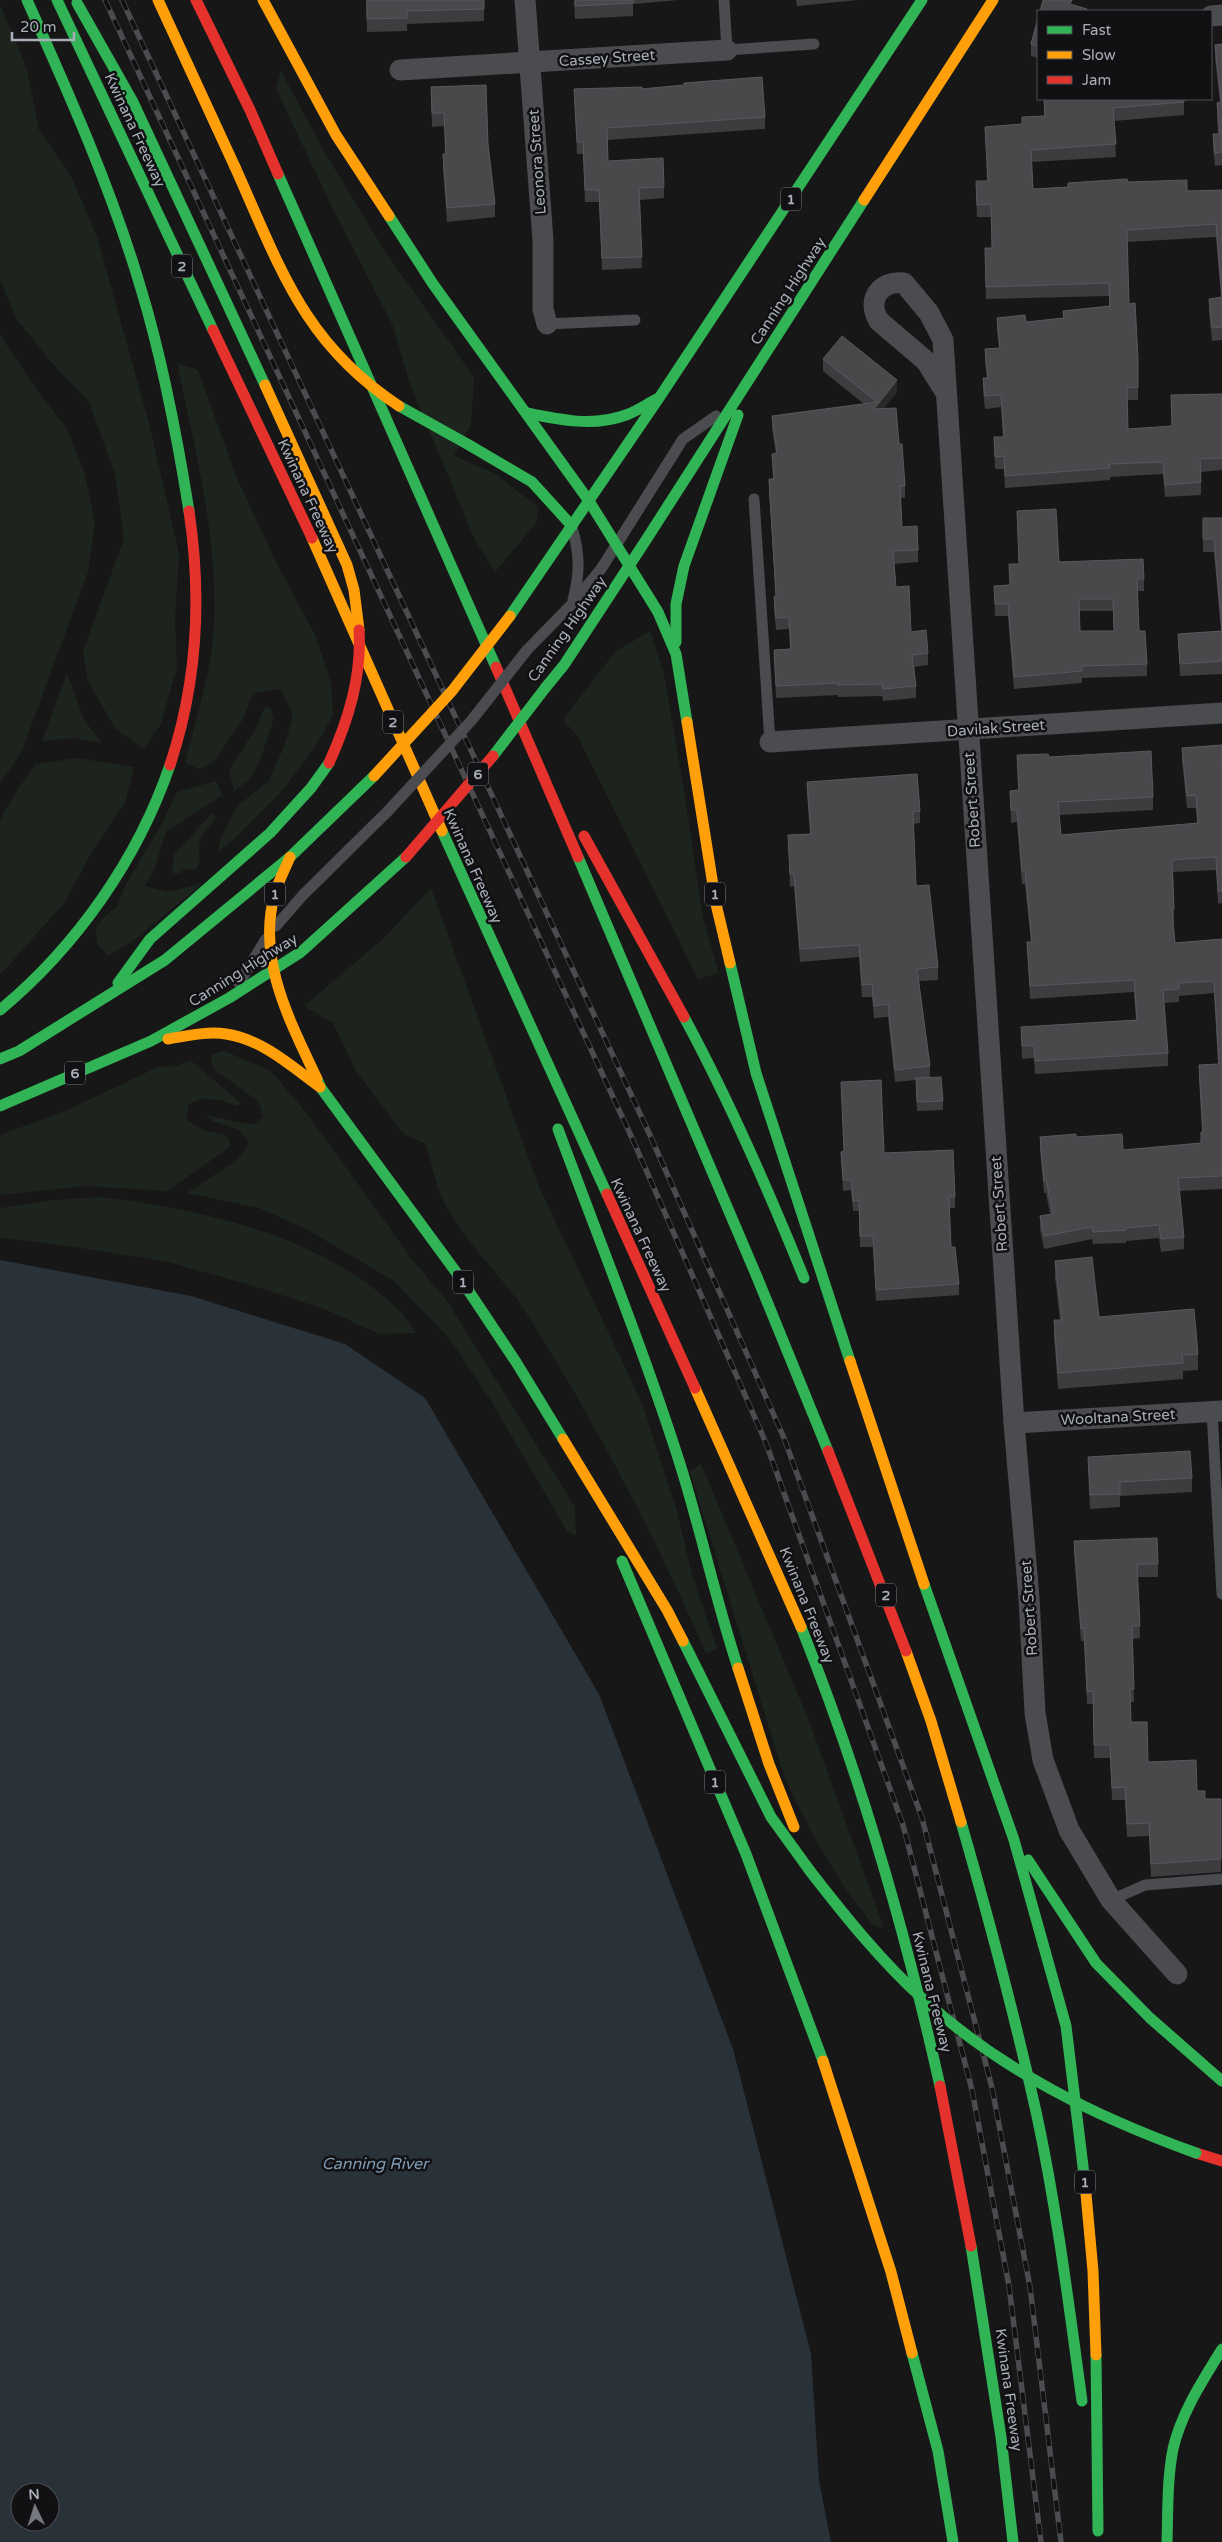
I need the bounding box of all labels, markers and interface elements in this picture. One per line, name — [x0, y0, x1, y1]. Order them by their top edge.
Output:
scale bar — [12, 10, 75, 42]
legend — [1037, 10, 1212, 100]
text: 20 m — [20, 18, 57, 36]
text: Fast — [1082, 21, 1112, 39]
street label: Cassey Street — [558, 46, 656, 70]
text: Slow — [1082, 46, 1116, 64]
street label: Kwinana Freeway — [101, 70, 169, 190]
text: Jam — [1082, 71, 1111, 89]
street label: Leonora Street — [524, 109, 550, 215]
road number: 1 — [781, 188, 801, 210]
street label: Canning Highway — [746, 234, 830, 348]
road number: 2 — [172, 255, 192, 278]
street label: Kwinana Freeway — [274, 436, 342, 556]
street label: Canning Highway — [524, 573, 610, 685]
road number: 2 — [383, 710, 403, 734]
street label: Davilak Street — [946, 716, 1046, 740]
street label: Robert Street — [960, 751, 984, 849]
road number: 6 — [468, 762, 488, 786]
street label: Kwinana Freeway — [440, 806, 506, 926]
road number: 1 — [265, 882, 285, 906]
road number: 1 — [705, 882, 725, 906]
street label: Canning Highway — [185, 929, 301, 1011]
road number: 6 — [65, 1062, 85, 1084]
street label: Robert Street — [987, 1155, 1011, 1253]
street label: Kwinana Freeway — [607, 1175, 675, 1295]
road number: 1 — [453, 1270, 473, 1294]
street label: Wooltana Street — [1060, 1405, 1176, 1429]
street label: Kwinana Freeway — [775, 1544, 839, 1666]
street label: Robert Street — [1017, 1559, 1041, 1657]
road number: 2 — [876, 1584, 896, 1606]
road number: 1 — [705, 1770, 725, 1794]
street label: Kwinana Freeway — [908, 1930, 956, 2054]
water label: Canning River — [322, 2154, 430, 2174]
road number: 1 — [1075, 2170, 1095, 2194]
street label: Kwinana Freeway — [991, 2327, 1027, 2453]
north arrow — [10, 2482, 60, 2532]
text: N — [28, 2486, 40, 2503]

